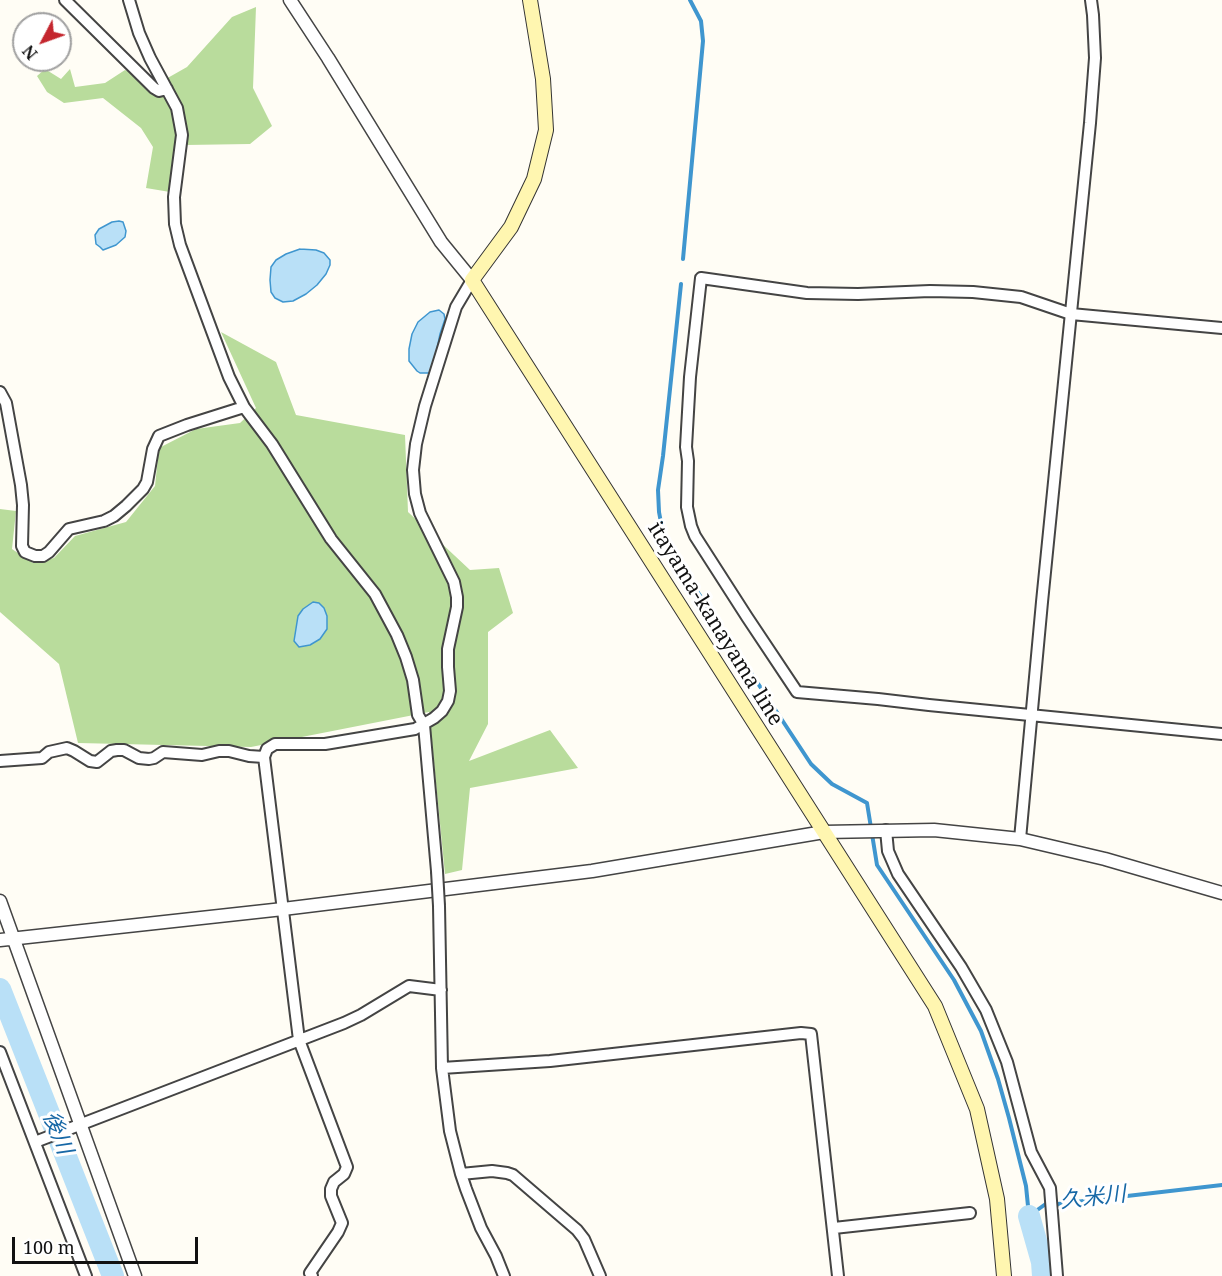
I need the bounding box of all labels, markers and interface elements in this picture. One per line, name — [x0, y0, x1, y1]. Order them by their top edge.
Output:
north arrow — [12, 12, 72, 72]
text: N — [17, 41, 42, 64]
street label: itayama-kanayama line — [642, 518, 788, 730]
water label: 後川 — [37, 1108, 77, 1158]
water label: 久米川 — [1059, 1181, 1127, 1215]
scale bar — [15, 1225, 201, 1263]
text: 100 m — [23, 1235, 75, 1259]

